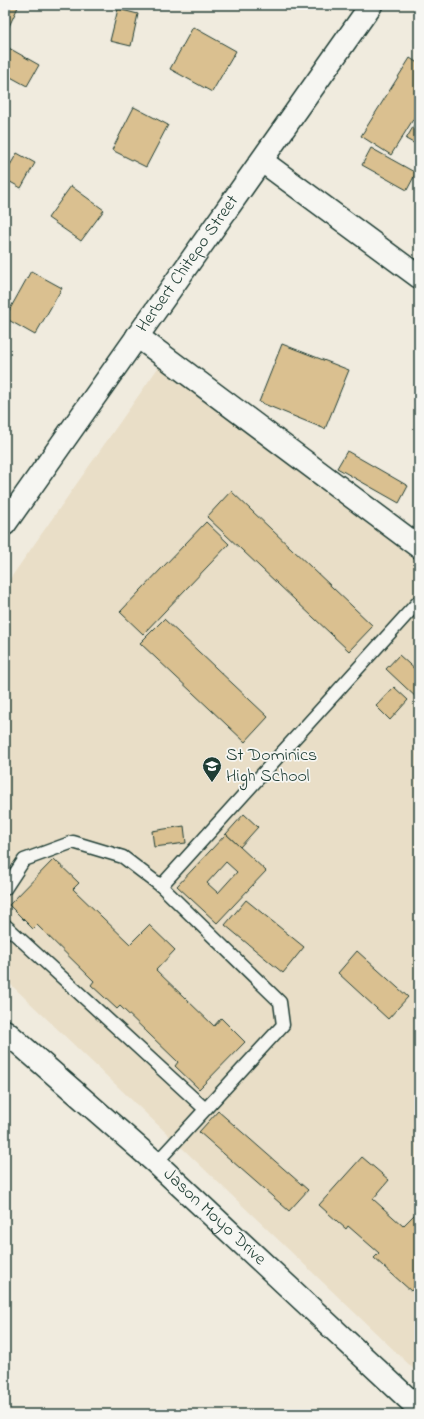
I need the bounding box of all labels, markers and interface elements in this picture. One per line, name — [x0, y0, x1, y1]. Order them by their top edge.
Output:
street label: Herbert Chitepo Street — [131, 190, 246, 338]
place label: St Dominics High School — [226, 743, 317, 791]
school or university icon: St Dominics High School — [201, 755, 223, 783]
street label: Jason Moyo Drive — [157, 1162, 272, 1273]

